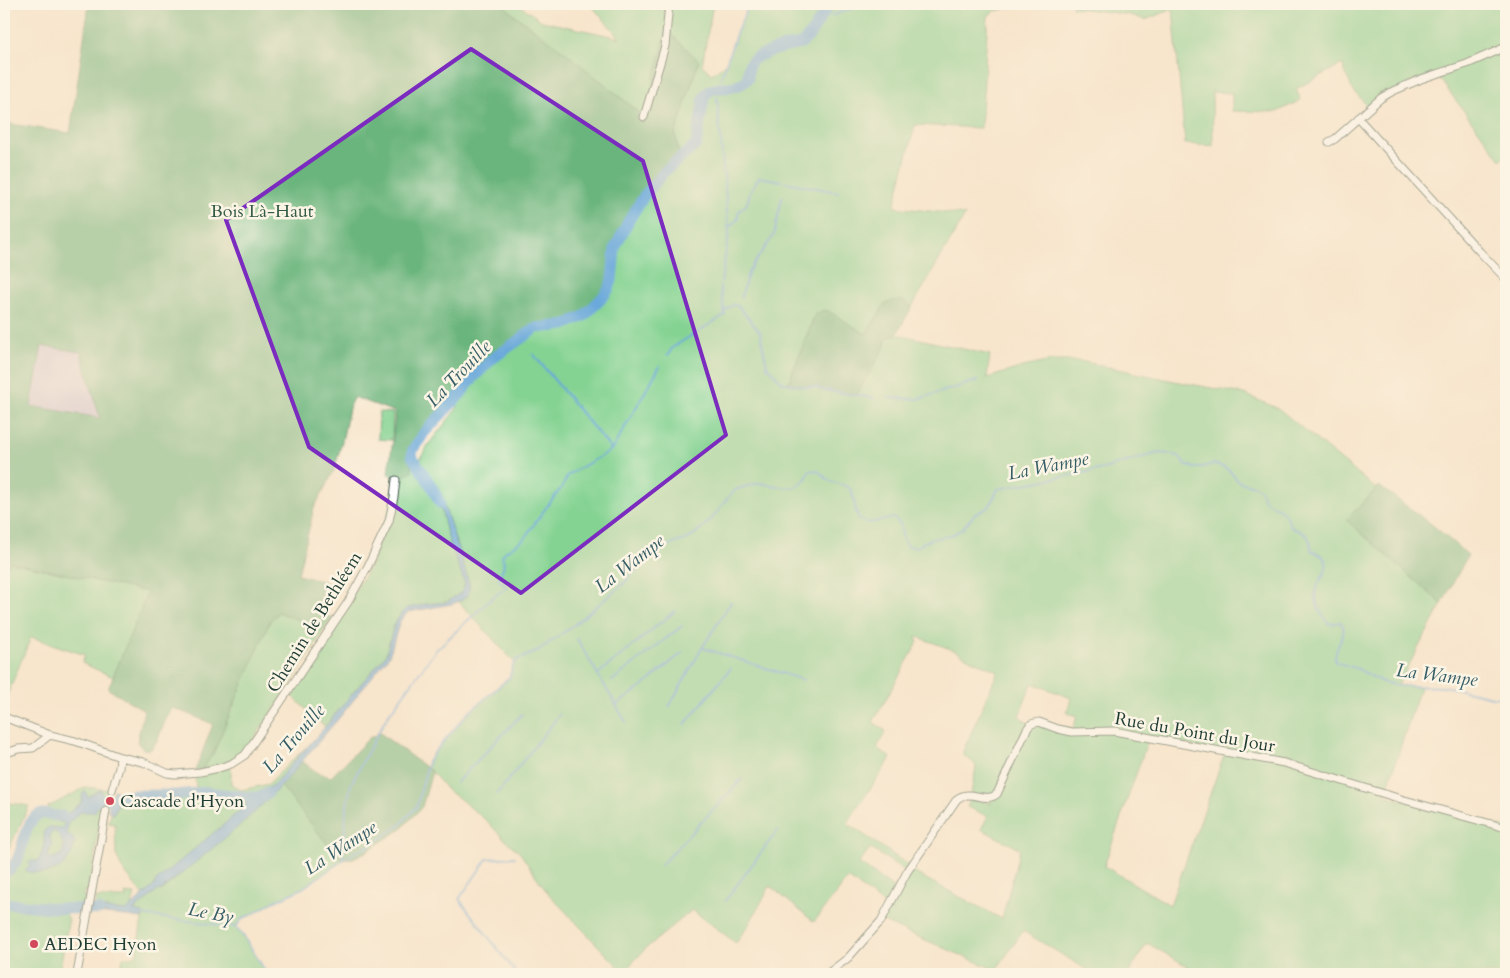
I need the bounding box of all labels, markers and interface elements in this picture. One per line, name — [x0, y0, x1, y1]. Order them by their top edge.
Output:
park label: Bois Là-Haut — [211, 199, 314, 224]
water label: La Trouille — [420, 334, 498, 413]
water label: La Wampe — [1006, 445, 1091, 487]
water label: La Wampe — [589, 528, 670, 599]
street label: Chemin de Bethléem — [261, 546, 368, 698]
water label: La Wampe — [1395, 657, 1480, 693]
water label: La Trouille — [256, 698, 331, 779]
street label: Rue du Point du Jour — [1113, 706, 1277, 759]
place label: Cascade d'Hyon — [120, 789, 245, 814]
marker: Cascade d'Hyon — [104, 795, 116, 807]
water label: La Wampe — [299, 814, 382, 881]
water label: Le By — [186, 896, 236, 930]
place label: AEDEC Hyon — [44, 932, 158, 957]
marker: AEDEC Hyon — [28, 938, 40, 950]

